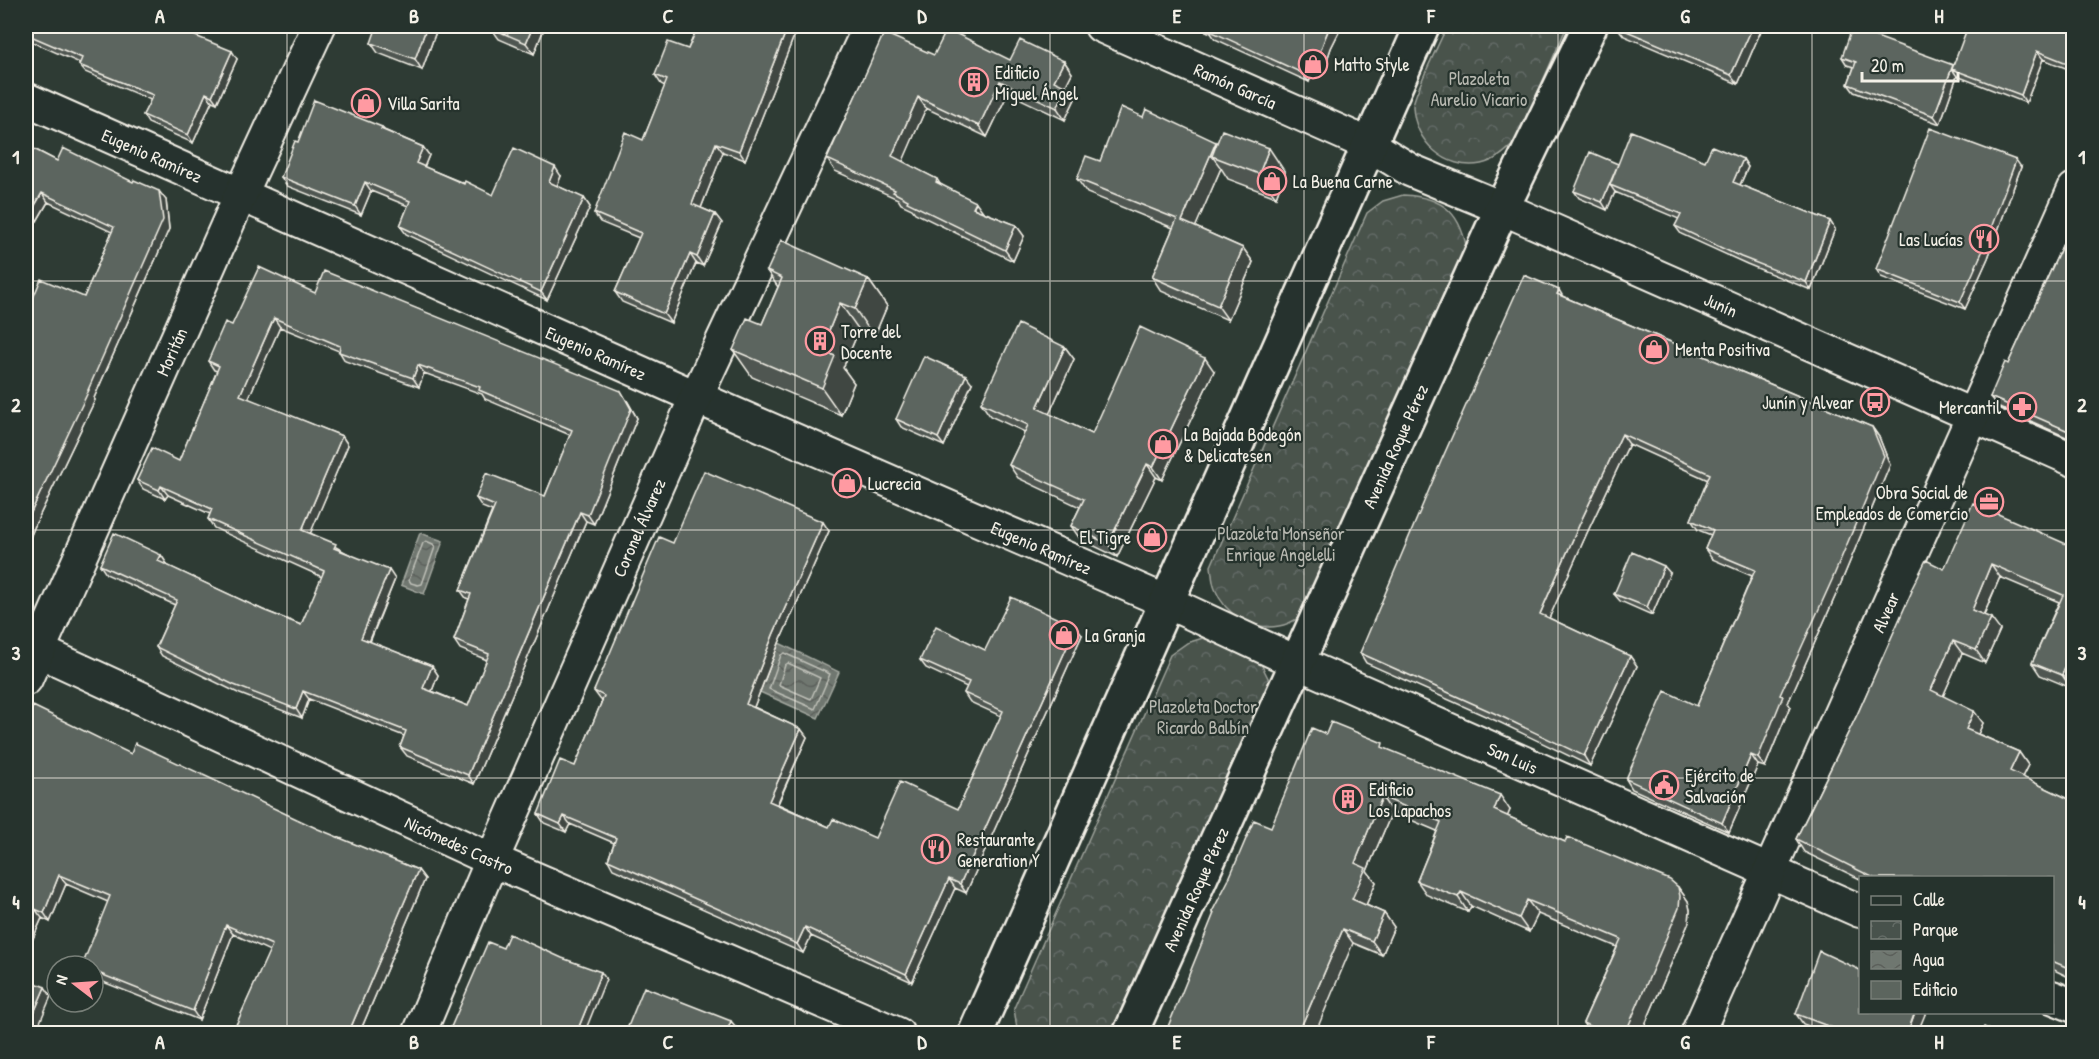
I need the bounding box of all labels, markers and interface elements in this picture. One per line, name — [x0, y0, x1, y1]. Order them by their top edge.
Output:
text: A — [155, 2, 165, 29]
text: B — [409, 2, 419, 29]
text: C — [663, 2, 674, 29]
text: D — [917, 2, 927, 29]
text: E — [1173, 2, 1182, 29]
text: F — [1426, 2, 1436, 29]
text: G — [1680, 2, 1690, 29]
text: H — [1934, 2, 1944, 29]
scale bar — [1862, 45, 1958, 83]
shop icon: Matto Style — [1297, 48, 1329, 80]
place label: Matto Style — [1334, 52, 1410, 77]
text: 20 m — [1871, 53, 1904, 78]
street label: Ramón García — [1190, 56, 1281, 115]
place label: Edificio Miguel Ángel — [995, 60, 1078, 106]
building icon: Edificio Miguel Ángel — [958, 66, 990, 98]
park label: Plazoleta Aurelio Vicario — [1431, 66, 1527, 112]
shop icon: Villa Sarita — [350, 87, 382, 119]
place label: Villa Sarita — [387, 91, 460, 116]
street label: Eugenio Ramírez — [98, 122, 206, 188]
text: 1 — [12, 143, 20, 170]
text: 1 — [2078, 143, 2086, 170]
shop icon: La Buena Carne — [1256, 165, 1288, 197]
place label: La Buena Carne — [1293, 169, 1393, 194]
restaurant icon: Las Lucías — [1968, 223, 2000, 255]
place label: Las Lucías — [1899, 227, 1963, 252]
street label: Junín — [1700, 286, 1742, 323]
street label: Eugenio Ramírez — [542, 319, 651, 386]
place label: Torre del Docente — [841, 319, 901, 365]
street label: Moritán — [149, 324, 193, 380]
building icon: Torre del Docente — [804, 325, 836, 357]
shop icon: Menta Positiva — [1638, 333, 1670, 365]
place label: Menta Positiva — [1675, 337, 1770, 362]
street label: Avenida Roque Pérez — [1356, 380, 1434, 512]
bus stop icon: Junín y Alvear — [1859, 386, 1891, 418]
place label: Junín y Alvear — [1762, 390, 1854, 415]
text: 2 — [11, 391, 21, 418]
pharmacy icon: Mercantil — [2006, 391, 2038, 423]
text: 2 — [2077, 391, 2087, 418]
place label: Mercantil — [1939, 395, 2001, 420]
place label: La Bajada Bodegón & Delicatesen — [1184, 422, 1302, 468]
shop icon: La Bajada Bodegón & Delicatesen — [1147, 428, 1179, 460]
shop icon: Lucrecia — [831, 467, 863, 499]
place label: Lucrecia — [868, 471, 921, 496]
street label: Coronel Álvarez — [606, 474, 671, 581]
place label: Obra Social de Empleados de Comercio — [1816, 480, 1968, 526]
office icon: Obra Social de Empleados de Comercio — [1973, 486, 2005, 518]
street label: Eugenio Ramírez — [987, 514, 1096, 580]
shop icon: El Tigre — [1136, 521, 1168, 553]
park label: Plazoleta Monseñor Enrique Angelelli — [1217, 521, 1345, 567]
place label: El Tigre — [1080, 525, 1131, 550]
street label: Alvear — [1865, 588, 1905, 636]
shop icon: La Granja — [1048, 619, 1080, 651]
place label: La Granja — [1085, 623, 1145, 648]
text: 3 — [12, 639, 21, 666]
text: 3 — [2078, 639, 2087, 666]
park label: Plazoleta Doctor Ricardo Balbín — [1149, 694, 1257, 740]
street label: San Luis — [1484, 736, 1542, 780]
place label: Ejército de Salvación — [1685, 763, 1754, 809]
public building icon: Ejército de Salvación — [1648, 769, 1680, 801]
place label: Edificio Los Lapachos — [1369, 777, 1451, 823]
building icon: Edificio Los Lapachos — [1332, 783, 1364, 815]
street label: Nicómedes Castro — [401, 809, 517, 880]
street label: Avenida Roque Pérez — [1156, 823, 1234, 955]
place label: Restaurante Generation Y — [957, 827, 1040, 873]
restaurant icon: Restaurante Generation Y — [920, 833, 952, 865]
legend — [1859, 876, 2054, 1014]
text: Calle — [1913, 887, 1945, 912]
text: 4 — [12, 888, 20, 915]
text: 4 — [2078, 888, 2086, 915]
text: Parque — [1913, 917, 1958, 942]
text: Agua — [1913, 947, 1944, 972]
north arrow — [45, 954, 105, 1014]
text: N — [49, 972, 73, 987]
text: Edificio — [1913, 977, 1957, 1002]
text: A — [155, 1028, 165, 1055]
text: B — [409, 1028, 419, 1055]
text: C — [663, 1028, 674, 1055]
text: D — [917, 1028, 927, 1055]
text: E — [1173, 1028, 1182, 1055]
text: F — [1426, 1028, 1436, 1055]
text: G — [1680, 1028, 1690, 1055]
text: H — [1934, 1028, 1944, 1055]

